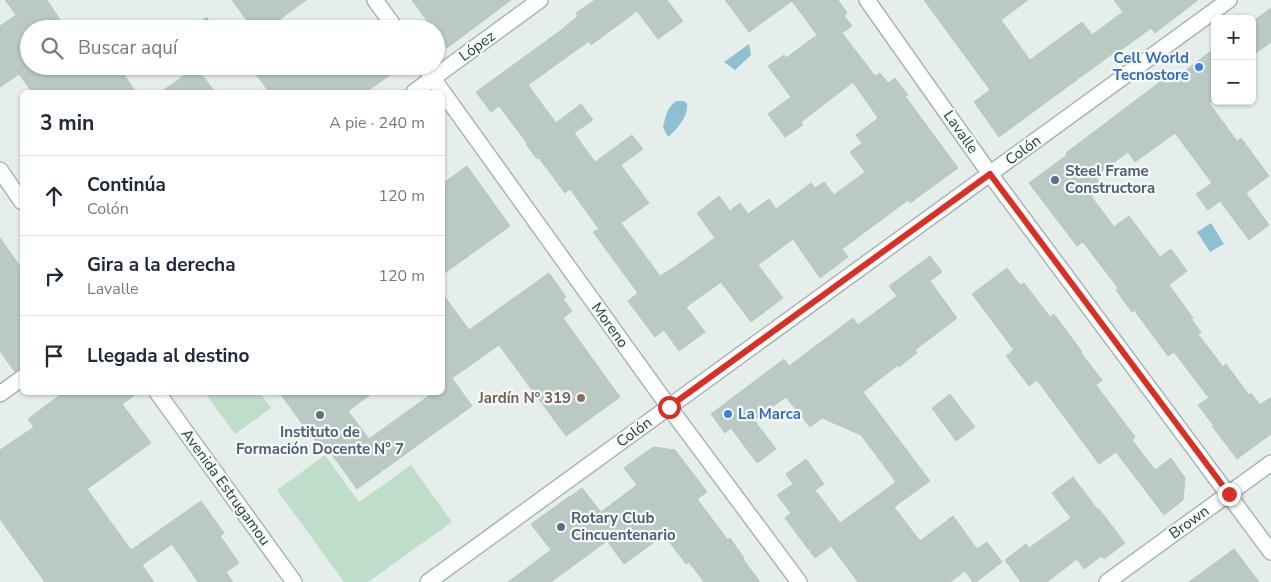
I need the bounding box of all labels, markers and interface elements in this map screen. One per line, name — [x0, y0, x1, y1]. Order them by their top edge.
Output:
map controls — [1211, 15, 1256, 105]
button: + — [1211, 15, 1256, 60]
search box — [20, 20, 445, 75]
street label: López — [455, 26, 499, 66]
icon: search — [38, 34, 66, 62]
text: Buscar aquí — [78, 35, 177, 61]
place label: Cell World Tecnostore — [1113, 48, 1189, 85]
button: − — [1211, 60, 1256, 105]
marker: Cell World Tecnostore — [1193, 61, 1205, 73]
street label: Lavalle — [939, 106, 983, 158]
text: 3 min — [40, 109, 94, 137]
text: A pie · 240 m — [329, 112, 425, 134]
street label: Colón — [1001, 130, 1045, 170]
place label: Steel Frame Constructora — [1065, 161, 1155, 198]
text: Continúa — [87, 172, 166, 198]
marker: Steel Frame Constructora — [1049, 174, 1061, 186]
icon: ahead — [40, 182, 68, 210]
text: 120 m — [378, 185, 425, 207]
text: Colón — [87, 198, 129, 220]
text: Gira a la derecha — [87, 252, 236, 278]
icon: right — [40, 262, 68, 290]
text: 120 m — [378, 265, 425, 287]
text: Lavalle — [87, 278, 139, 300]
street label: Moreno — [587, 298, 633, 352]
icon: arrive — [40, 342, 68, 370]
text: Llegada al destino — [87, 343, 249, 369]
place label: Jardín Nº 319 — [477, 388, 571, 408]
marker: Jardín Nº 319 — [575, 392, 587, 404]
route start — [658, 396, 681, 419]
place label: La Marca — [738, 404, 801, 424]
marker: La Marca — [722, 408, 734, 420]
marker: Instituto de Formación Docente N° 7 — [314, 409, 326, 421]
street label: Colón — [612, 412, 656, 452]
place label: Instituto de Formación Docente N° 7 — [236, 422, 404, 459]
street label: Avenida Estrugamou — [177, 425, 275, 549]
route end — [1218, 483, 1241, 506]
street label: Brown — [1165, 501, 1213, 543]
place label: Rotary Club Cincuentenario — [571, 508, 676, 545]
marker: Rotary Club Cincuentenario — [555, 521, 567, 533]

